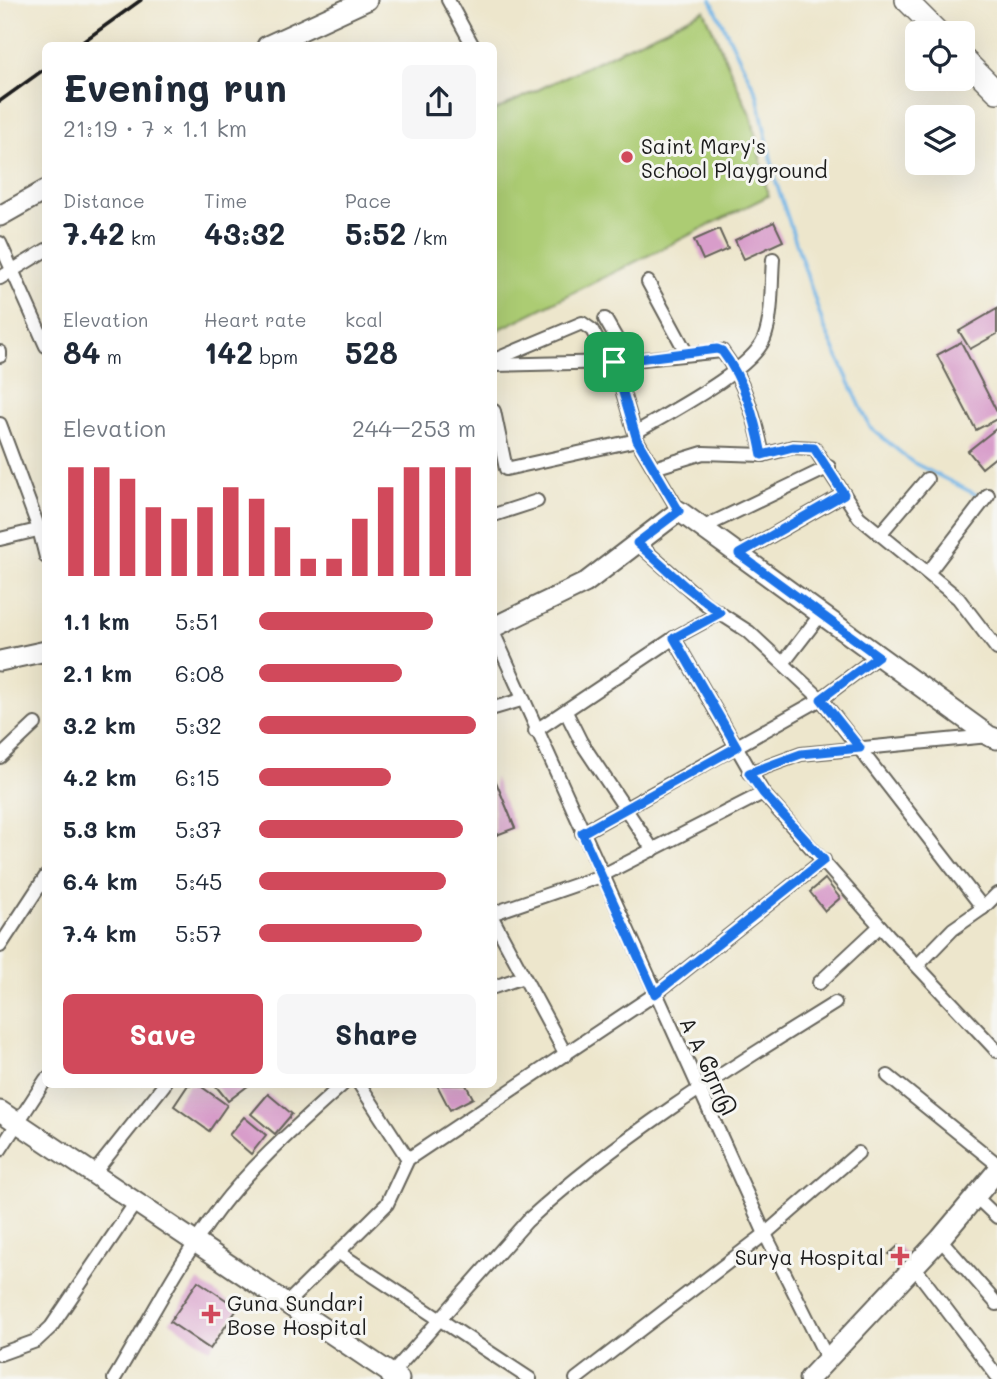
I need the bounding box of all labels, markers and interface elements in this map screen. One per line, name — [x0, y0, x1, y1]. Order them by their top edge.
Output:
map controls — [905, 21, 975, 175]
button: locate — [905, 21, 975, 91]
text: Evening run — [63, 62, 287, 112]
button: share — [402, 65, 476, 139]
button: layers — [905, 105, 975, 175]
text: 21:19 · 7 × 1.1 km — [63, 113, 247, 143]
place label: Saint Mary's School Playground — [641, 132, 828, 183]
marker: Saint Mary's School Playground — [619, 149, 635, 165]
text: Distance — [63, 188, 145, 213]
text: Time — [204, 188, 247, 213]
text: Pace — [345, 188, 391, 213]
text: 7.42 — [63, 213, 125, 253]
text: 43:32 — [204, 213, 285, 253]
text: 5:52 — [345, 213, 406, 253]
text: km — [125, 225, 156, 250]
text: /km — [406, 225, 448, 250]
text: Elevation — [63, 307, 148, 332]
text: Heart rate — [204, 307, 307, 332]
text: kcal — [345, 307, 383, 332]
text: 84 — [63, 332, 101, 372]
text: 142 — [204, 332, 253, 372]
text: 528 — [345, 332, 398, 372]
pin — [584, 332, 644, 392]
icon: arrive — [595, 343, 633, 381]
text: m — [101, 344, 122, 369]
text: bpm — [253, 344, 298, 369]
text: Elevation — [63, 413, 166, 443]
text: 244–253 m — [352, 413, 476, 443]
text: 1.1 km — [63, 606, 129, 636]
text: 5:51 — [175, 606, 219, 636]
text: 2.1 km — [63, 658, 132, 688]
text: 6:08 — [175, 658, 224, 688]
text: 3.2 km — [63, 710, 136, 740]
text: 5:32 — [175, 710, 222, 740]
text: 4.2 km — [63, 762, 136, 792]
text: 6:15 — [175, 762, 220, 792]
text: 5.3 km — [63, 814, 136, 844]
text: 5:37 — [175, 814, 222, 844]
text: 6.4 km — [63, 866, 138, 896]
text: 5:45 — [175, 866, 222, 896]
text: 7.4 km — [63, 918, 136, 948]
text: 5:57 — [175, 918, 222, 948]
button: Save — [63, 994, 263, 1074]
button: Share — [277, 994, 476, 1074]
street label: A A ரோடு — [674, 1012, 744, 1120]
place label: Surya Hospital — [735, 1243, 884, 1270]
marker: Surya Hospital — [890, 1246, 910, 1266]
place label: Guna Sundari Bose Hospital — [227, 1289, 367, 1340]
marker: Guna Sundari Bose Hospital — [201, 1304, 221, 1324]

